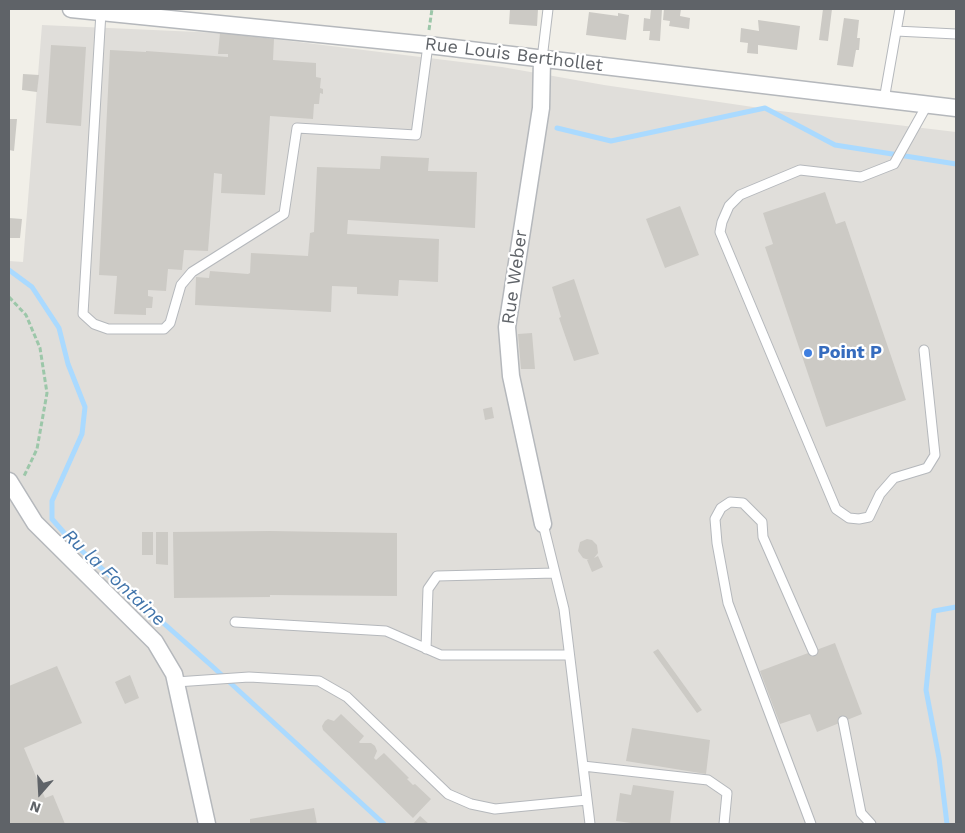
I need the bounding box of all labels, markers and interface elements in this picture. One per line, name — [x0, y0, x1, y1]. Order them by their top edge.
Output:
street label: Rue Louis Berthollet — [424, 33, 604, 77]
street label: Rue Weber — [498, 228, 532, 326]
place label: Point P — [818, 342, 882, 364]
marker: Point P — [802, 347, 814, 359]
water label: Ru la Fontaine — [58, 524, 170, 632]
north arrow — [15, 768, 65, 818]
text: N — [28, 798, 43, 816]

